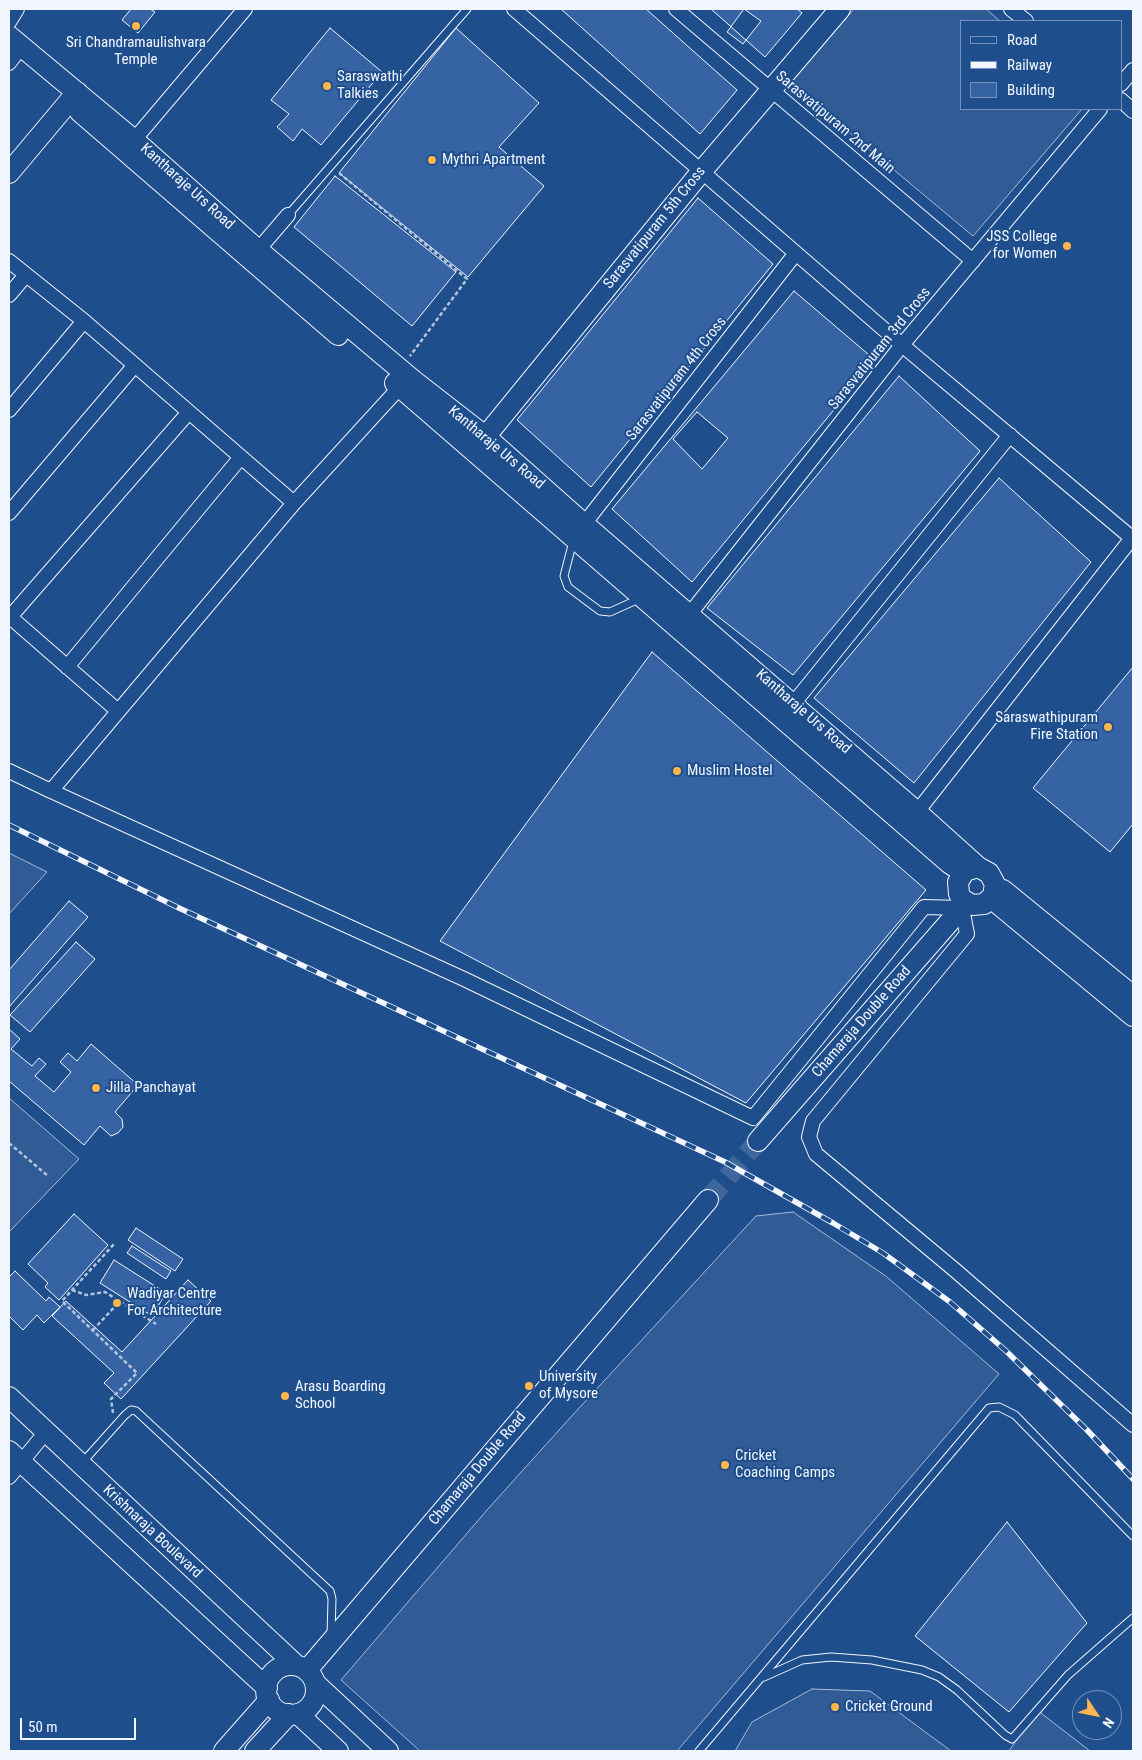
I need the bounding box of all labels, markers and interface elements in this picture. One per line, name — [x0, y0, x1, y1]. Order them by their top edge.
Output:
marker: Sri Chandramaulishvara Temple — [130, 20, 142, 32]
legend — [960, 20, 1122, 110]
text: Road — [1007, 31, 1037, 49]
place label: Sri Chandramaulishvara Temple — [66, 34, 206, 69]
text: Railway — [1007, 56, 1052, 74]
place label: Saraswathi Talkies — [337, 68, 402, 103]
street label: Sarasvatipuram 2nd Main — [772, 68, 898, 178]
marker: Saraswathi Talkies — [321, 80, 333, 92]
text: Building — [1007, 81, 1055, 99]
street label: Kantharaje Urs Road — [136, 140, 238, 234]
place label: Mythri Apartment — [442, 151, 545, 169]
marker: Mythri Apartment — [426, 154, 438, 166]
street label: Sarasvatipuram 5th Cross — [600, 163, 710, 293]
place label: JSS College for Women — [986, 228, 1057, 263]
marker: JSS College for Women — [1061, 240, 1073, 252]
street label: Sarasvatipuram 3rd Cross — [825, 284, 935, 414]
street label: Sarasvatipuram 4th Cross — [623, 314, 731, 444]
street label: Kantharaje Urs Road — [444, 402, 548, 494]
street label: Kantharaje Urs Road — [752, 666, 854, 758]
place label: Saraswathipuram Fire Station — [995, 709, 1098, 744]
marker: Saraswathipuram Fire Station — [1102, 721, 1114, 733]
place label: Muslim Hostel — [687, 762, 773, 780]
marker: Muslim Hostel — [671, 765, 683, 777]
street label: Chamaraja Double Road — [809, 963, 915, 1081]
place label: Jilla Panchayat — [106, 1079, 196, 1097]
marker: Jilla Panchayat — [90, 1082, 102, 1094]
place label: Wadiyar Centre For Architecture — [127, 1285, 222, 1320]
marker: Wadiyar Centre For Architecture — [111, 1297, 123, 1309]
place label: University of Mysore — [539, 1368, 598, 1403]
place label: Arasu Boarding School — [295, 1378, 386, 1413]
marker: University of Mysore — [523, 1380, 535, 1392]
marker: Arasu Boarding School — [279, 1390, 291, 1402]
street label: Chamaraja Double Road — [426, 1409, 530, 1529]
place label: Cricket Coaching Camps — [735, 1447, 835, 1482]
marker: Cricket Coaching Camps — [719, 1459, 731, 1471]
street label: Krishnaraja Boulevard — [99, 1481, 205, 1583]
north arrow — [1072, 1690, 1122, 1740]
place label: Cricket Ground — [845, 1698, 933, 1716]
marker: Cricket Ground — [829, 1701, 841, 1713]
scale bar — [22, 1708, 139, 1740]
text: N — [1100, 1715, 1118, 1731]
text: 50 m — [28, 1718, 58, 1736]

